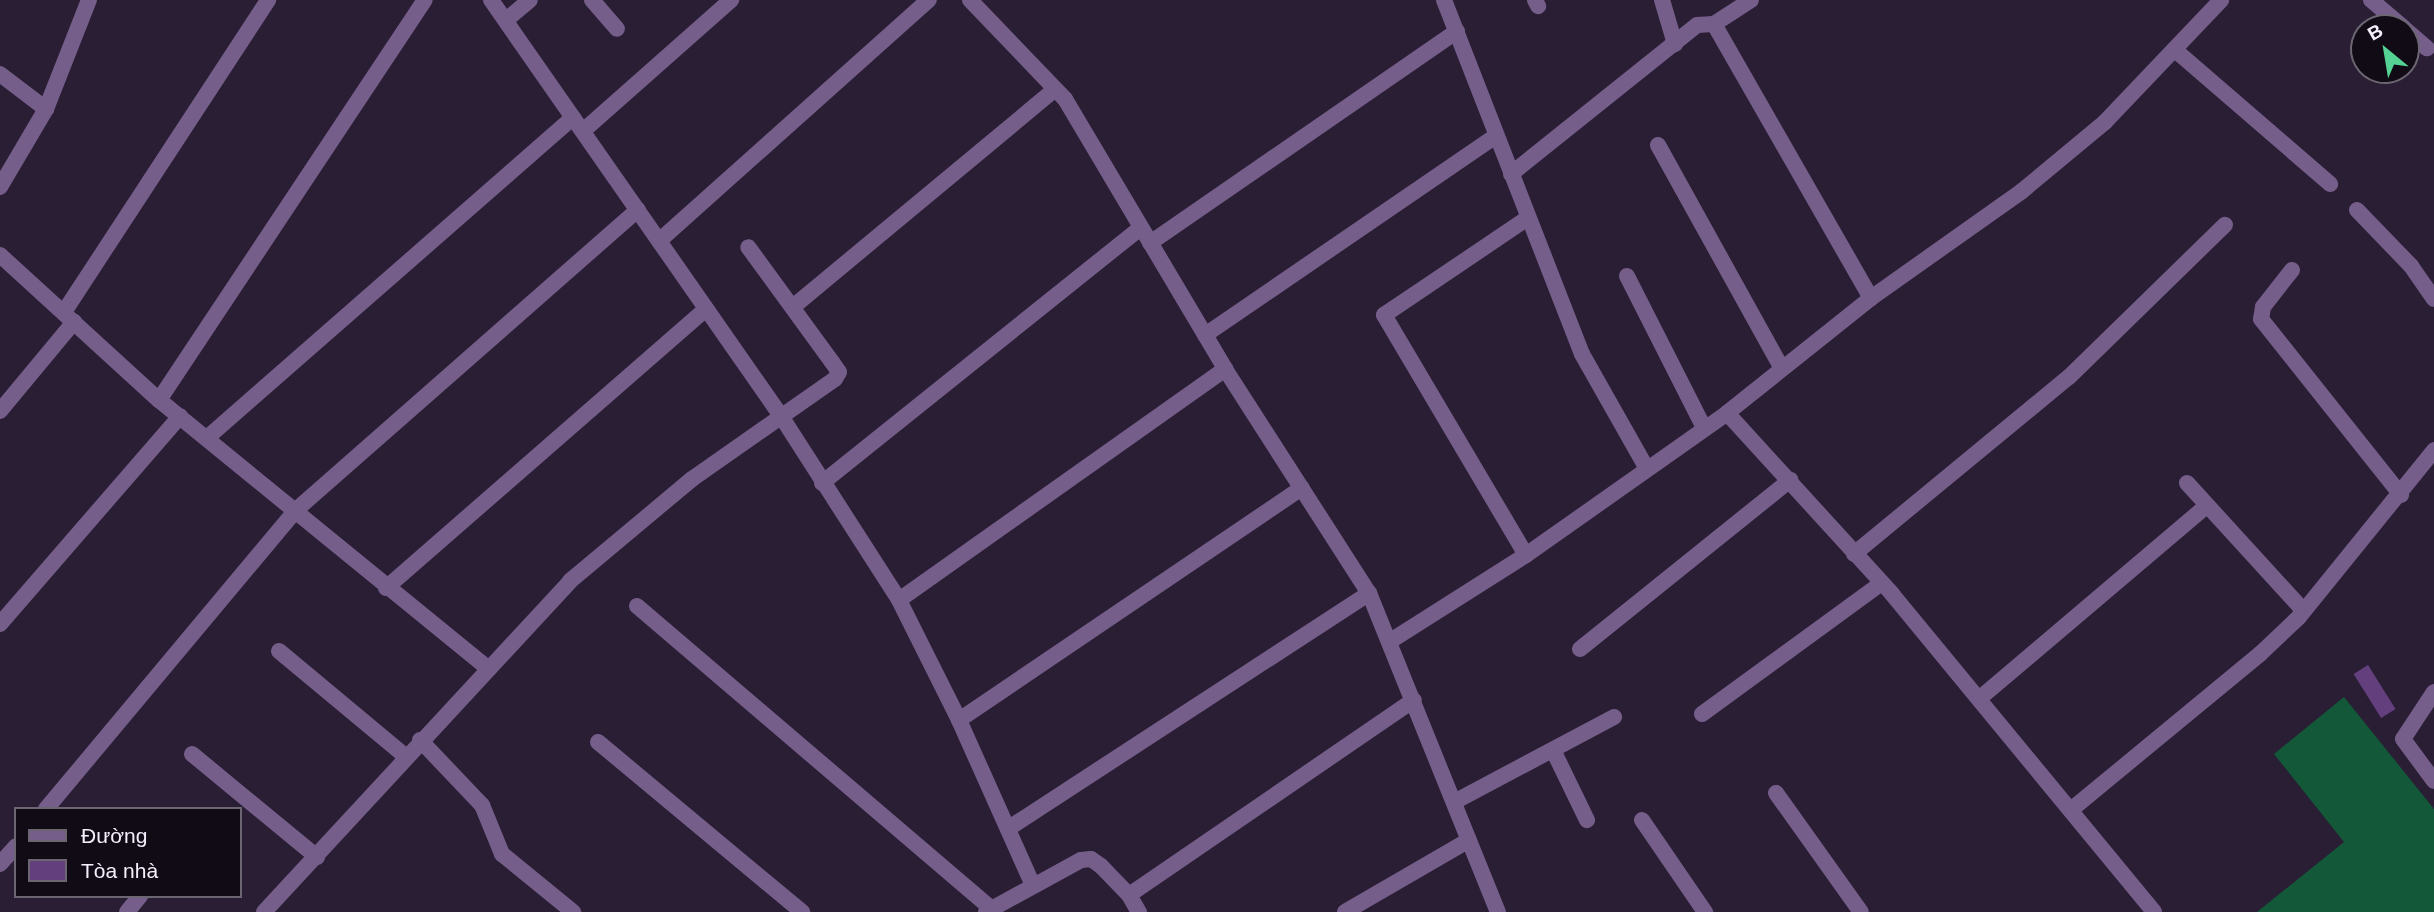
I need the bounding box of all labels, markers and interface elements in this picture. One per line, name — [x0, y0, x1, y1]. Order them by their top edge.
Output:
north arrow — [2350, 14, 2420, 84]
text: B — [2364, 20, 2386, 45]
legend — [14, 807, 242, 898]
text: Đường — [81, 824, 147, 847]
text: Tòa nhà — [81, 859, 158, 882]

